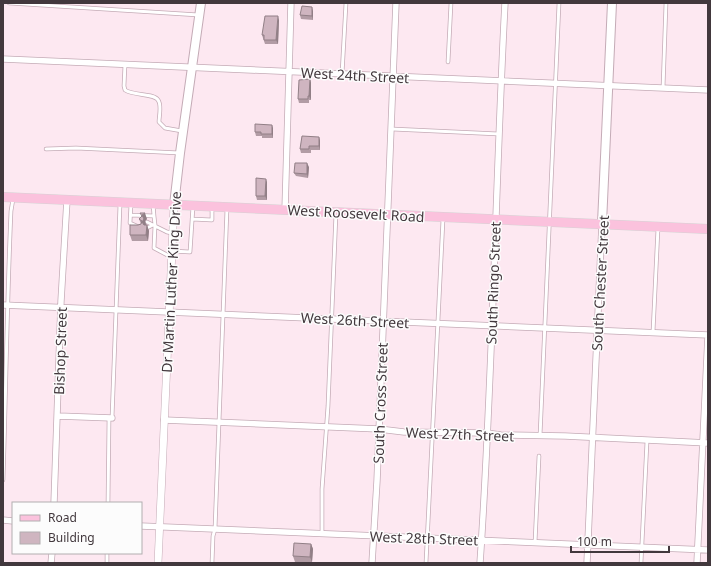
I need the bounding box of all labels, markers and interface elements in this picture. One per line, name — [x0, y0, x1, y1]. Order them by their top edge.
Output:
street label: West 24th Street — [300, 63, 410, 87]
street label: Dr Martin Luther King Drive — [157, 191, 185, 373]
street label: West Roosevelt Road — [287, 200, 425, 226]
street label: South Chester Street — [587, 215, 613, 351]
street label: South Ringo Street — [481, 221, 505, 345]
street label: Bishop Street — [49, 307, 71, 395]
street label: West 26th Street — [300, 308, 410, 332]
street label: South Cross Street — [368, 342, 392, 464]
street label: West 27th Street — [405, 423, 515, 445]
legend — [12, 502, 142, 554]
text: Road — [48, 509, 77, 526]
street label: West 28th Street — [369, 527, 479, 549]
scale bar — [571, 528, 669, 554]
text: Building — [48, 529, 95, 546]
text: 100 m — [577, 533, 612, 550]

